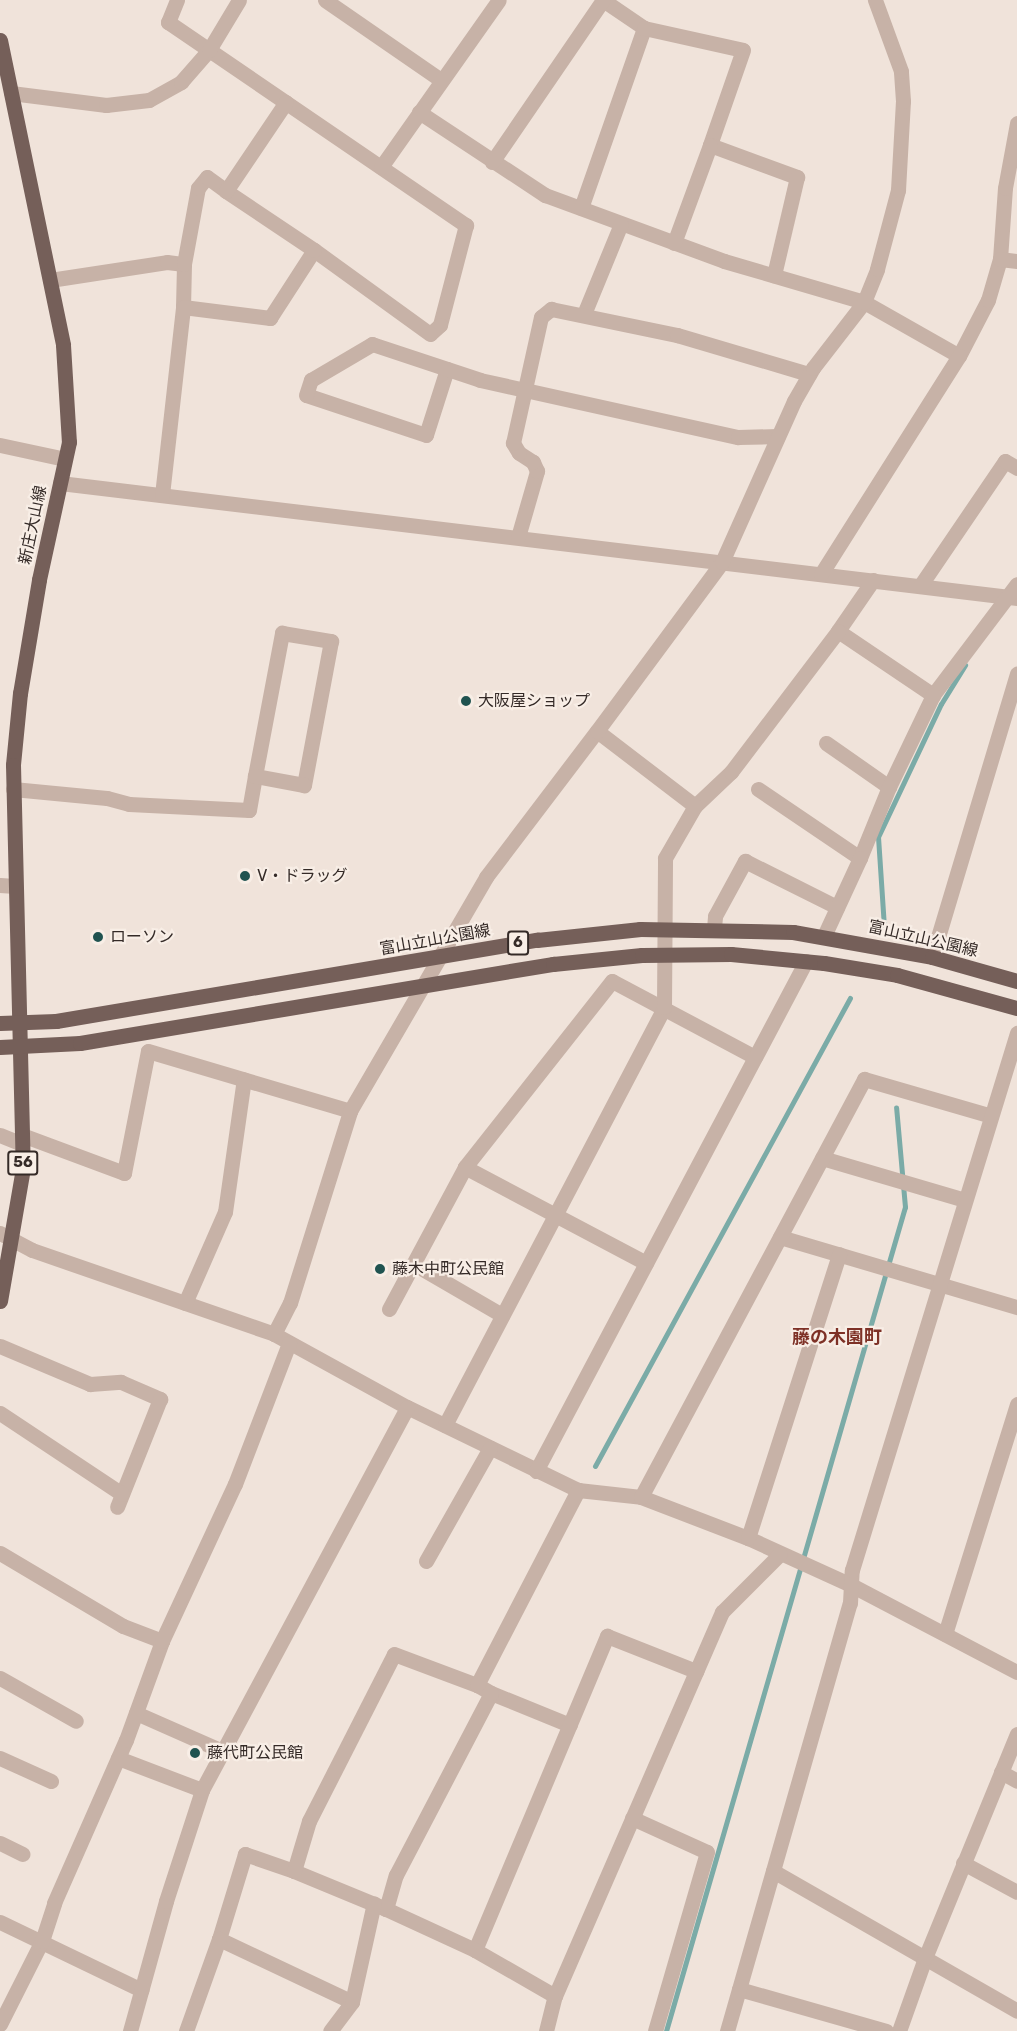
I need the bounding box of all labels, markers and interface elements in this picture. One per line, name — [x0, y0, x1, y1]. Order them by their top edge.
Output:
street label: 新庄大山線 — [15, 484, 51, 566]
place label: 大阪屋ショップ — [478, 691, 590, 711]
marker: 大阪屋ショップ — [459, 694, 473, 708]
place label: V・ドラッグ — [257, 866, 347, 886]
marker: V・ドラッグ — [238, 869, 252, 883]
street label: 富山立山公園線 — [866, 917, 980, 961]
street label: 富山立山公園線 — [378, 921, 492, 959]
place label: ローソン — [110, 927, 174, 947]
marker: ローソン — [91, 930, 105, 944]
road number: 6 — [506, 931, 530, 955]
road number: 56 — [7, 1151, 40, 1175]
place label: 藤木中町公民館 — [392, 1259, 504, 1279]
marker: 藤木中町公民館 — [373, 1262, 387, 1276]
district label: 藤の木園町 — [792, 1326, 882, 1348]
place label: 藤代町公民館 — [207, 1743, 303, 1763]
marker: 藤代町公民館 — [188, 1746, 202, 1760]

